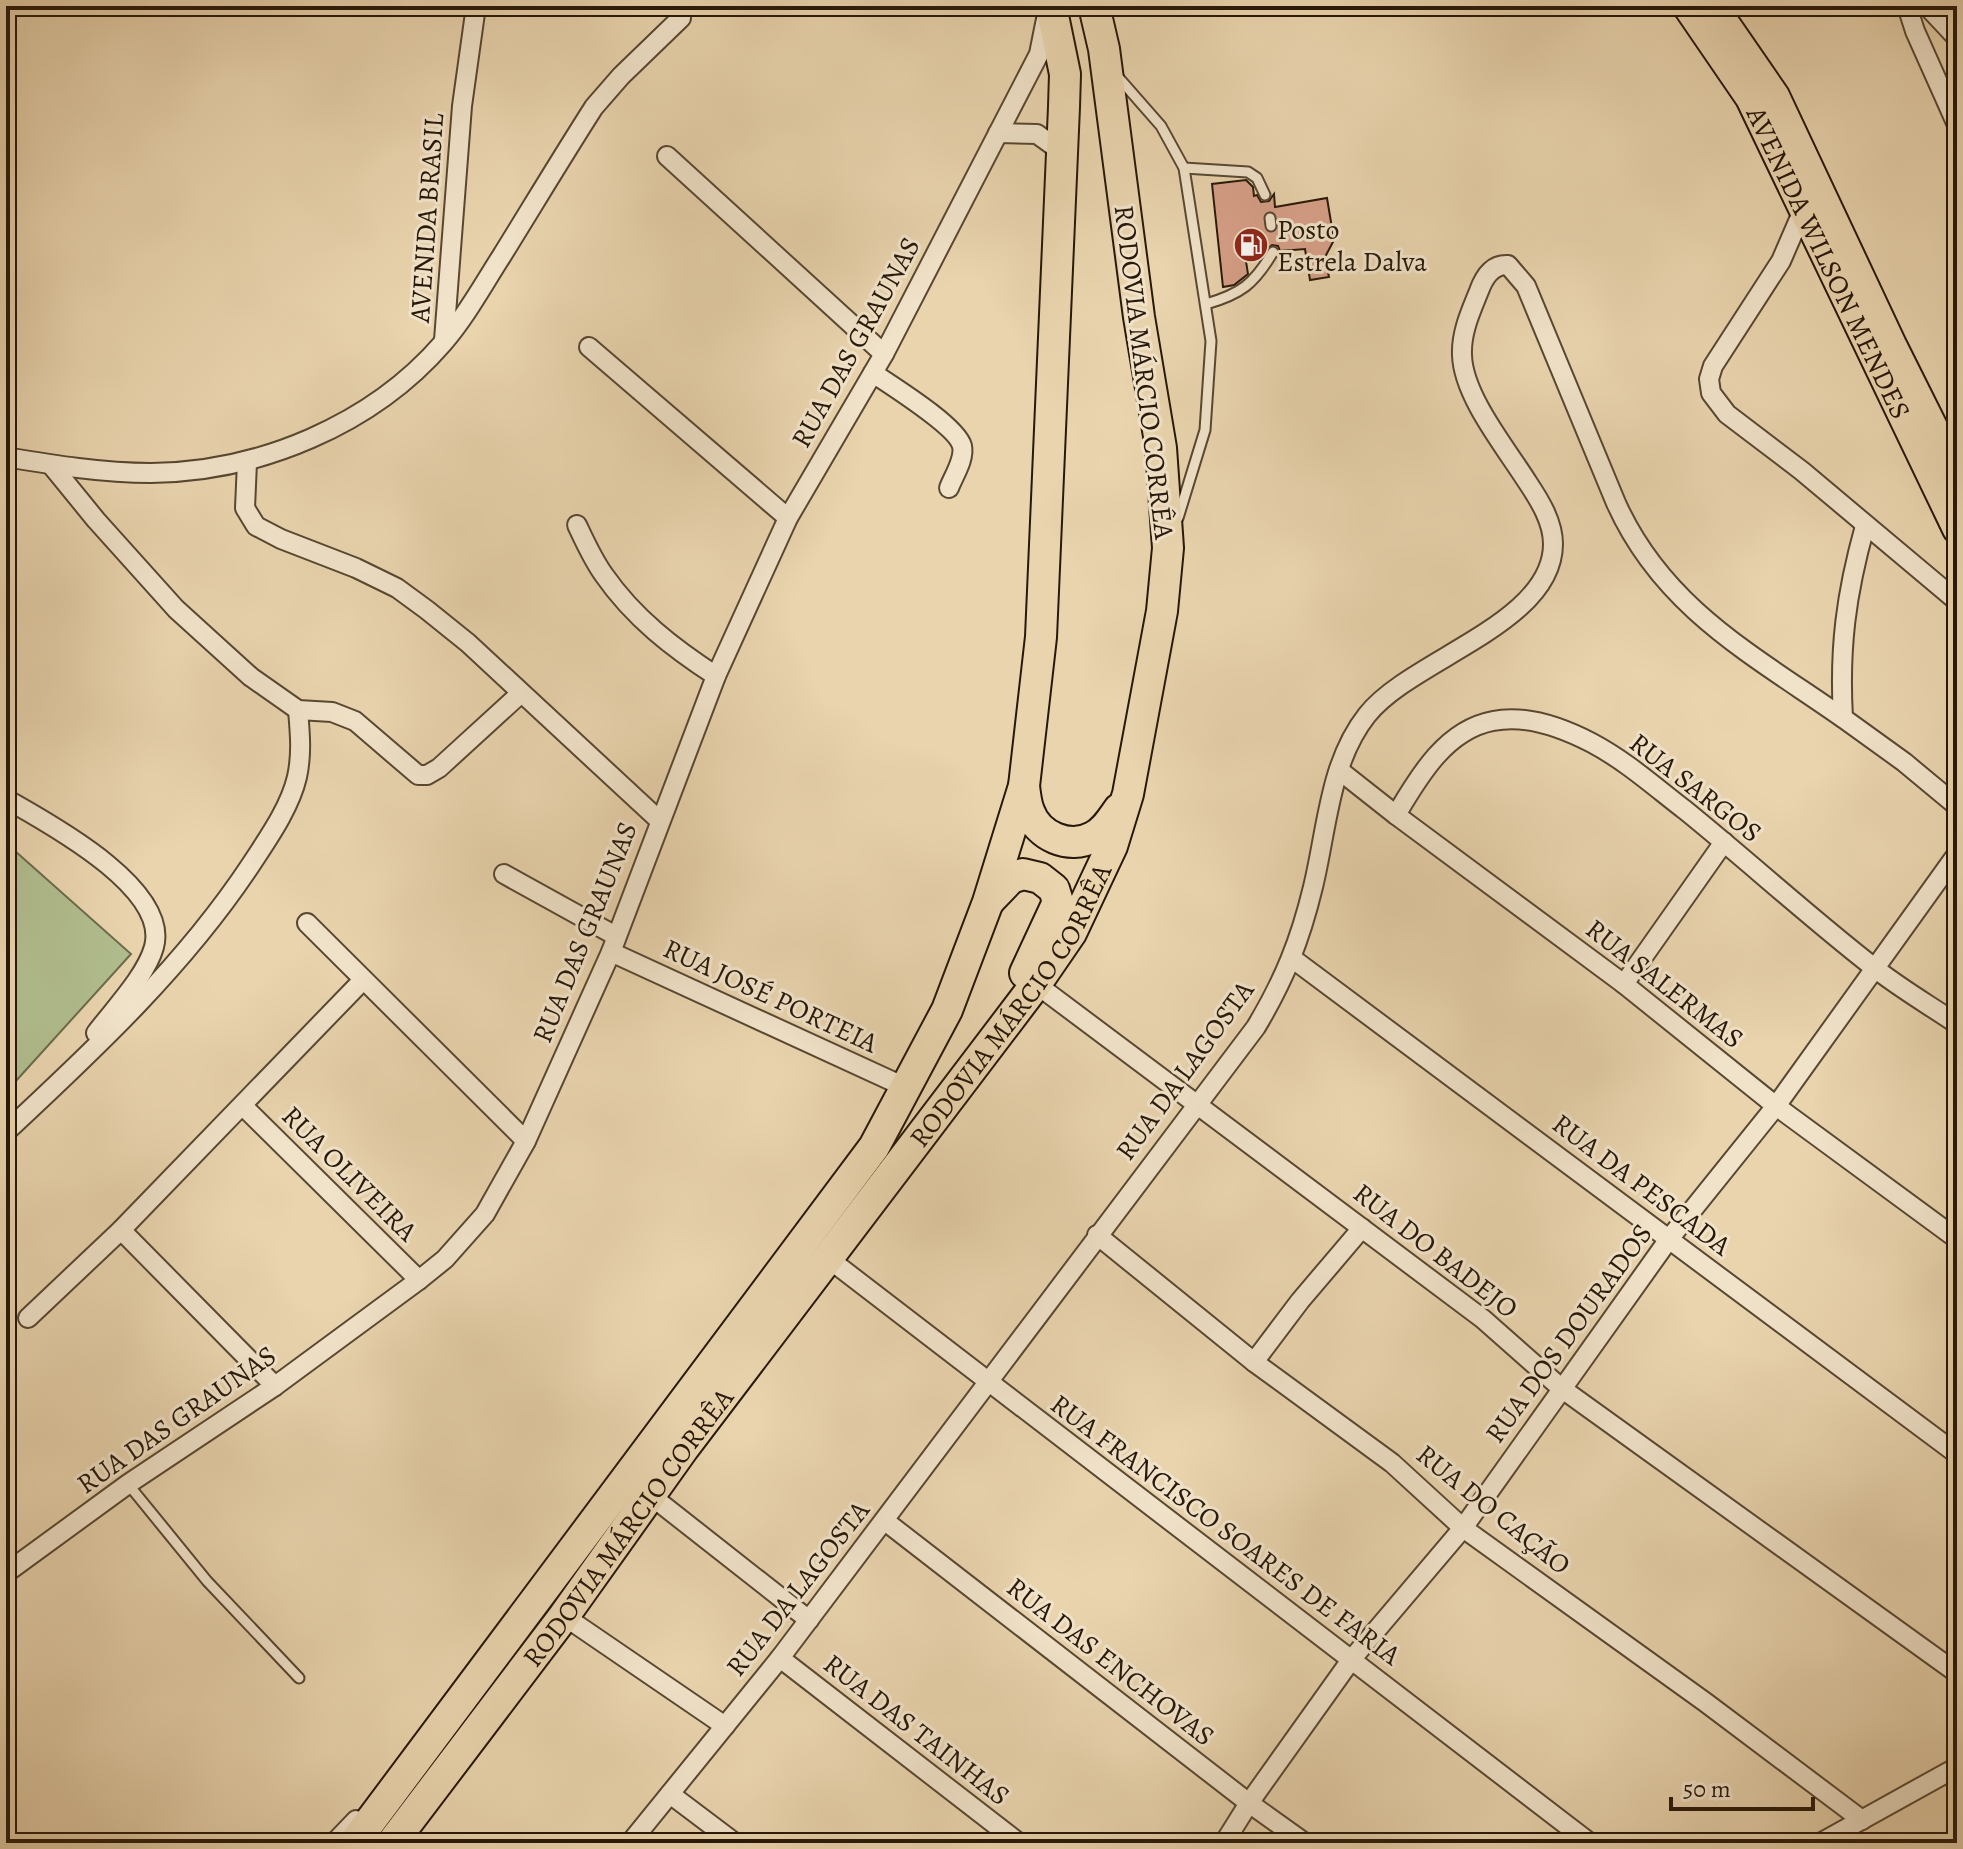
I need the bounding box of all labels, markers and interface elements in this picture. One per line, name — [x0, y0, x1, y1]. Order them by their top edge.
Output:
street label: AVENIDA WILSON MENDES — [1736, 100, 1919, 425]
street label: AVENIDA BRASIL — [401, 111, 453, 325]
street label: RODOVIA MÁRCIO CORRÊA — [1105, 203, 1183, 542]
place label: Posto Estrela Dalva — [1277, 211, 1427, 281]
fuel station icon: Posto Estrela Dalva — [1232, 226, 1270, 264]
street label: RUA DAS GRAUNAS — [782, 230, 930, 455]
street label: RUA SARGOS — [1621, 724, 1769, 851]
street label: RUA DAS GRAUNAS — [523, 816, 647, 1049]
street label: RODOVIA MÁRCIO CORRÊA — [901, 857, 1121, 1155]
street label: RUA SALERMAS — [1578, 910, 1751, 1057]
street label: RUA JOSÉ PORTEIA — [657, 930, 885, 1063]
street label: RUA DA LAGOSTA — [1107, 973, 1263, 1168]
street label: RUA OLIVEIRA — [273, 1097, 426, 1250]
street label: RUA DA PESCADA — [1544, 1105, 1739, 1265]
street label: RUA DO BADEJO — [1345, 1174, 1526, 1327]
street label: RUA DOS DOURADOS — [1476, 1216, 1661, 1451]
street label: RUA DAS GRAUNAS — [69, 1337, 284, 1503]
street label: RODOVIA MÁRCIO CORRÊA — [514, 1380, 743, 1675]
street label: RUA FRANCISCO SOARES DE FARIA — [1043, 1385, 1409, 1675]
street label: RUA DO CAÇÃO — [1408, 1436, 1579, 1584]
street label: RUA DA LAGOSTA — [717, 1492, 879, 1684]
street label: RUA DAS ENCHOVAS — [998, 1569, 1222, 1755]
street label: RUA DAS TAINHAS — [815, 1645, 1017, 1815]
scale bar — [1671, 1761, 1813, 1811]
text: 50 m — [1683, 1773, 1731, 1805]

